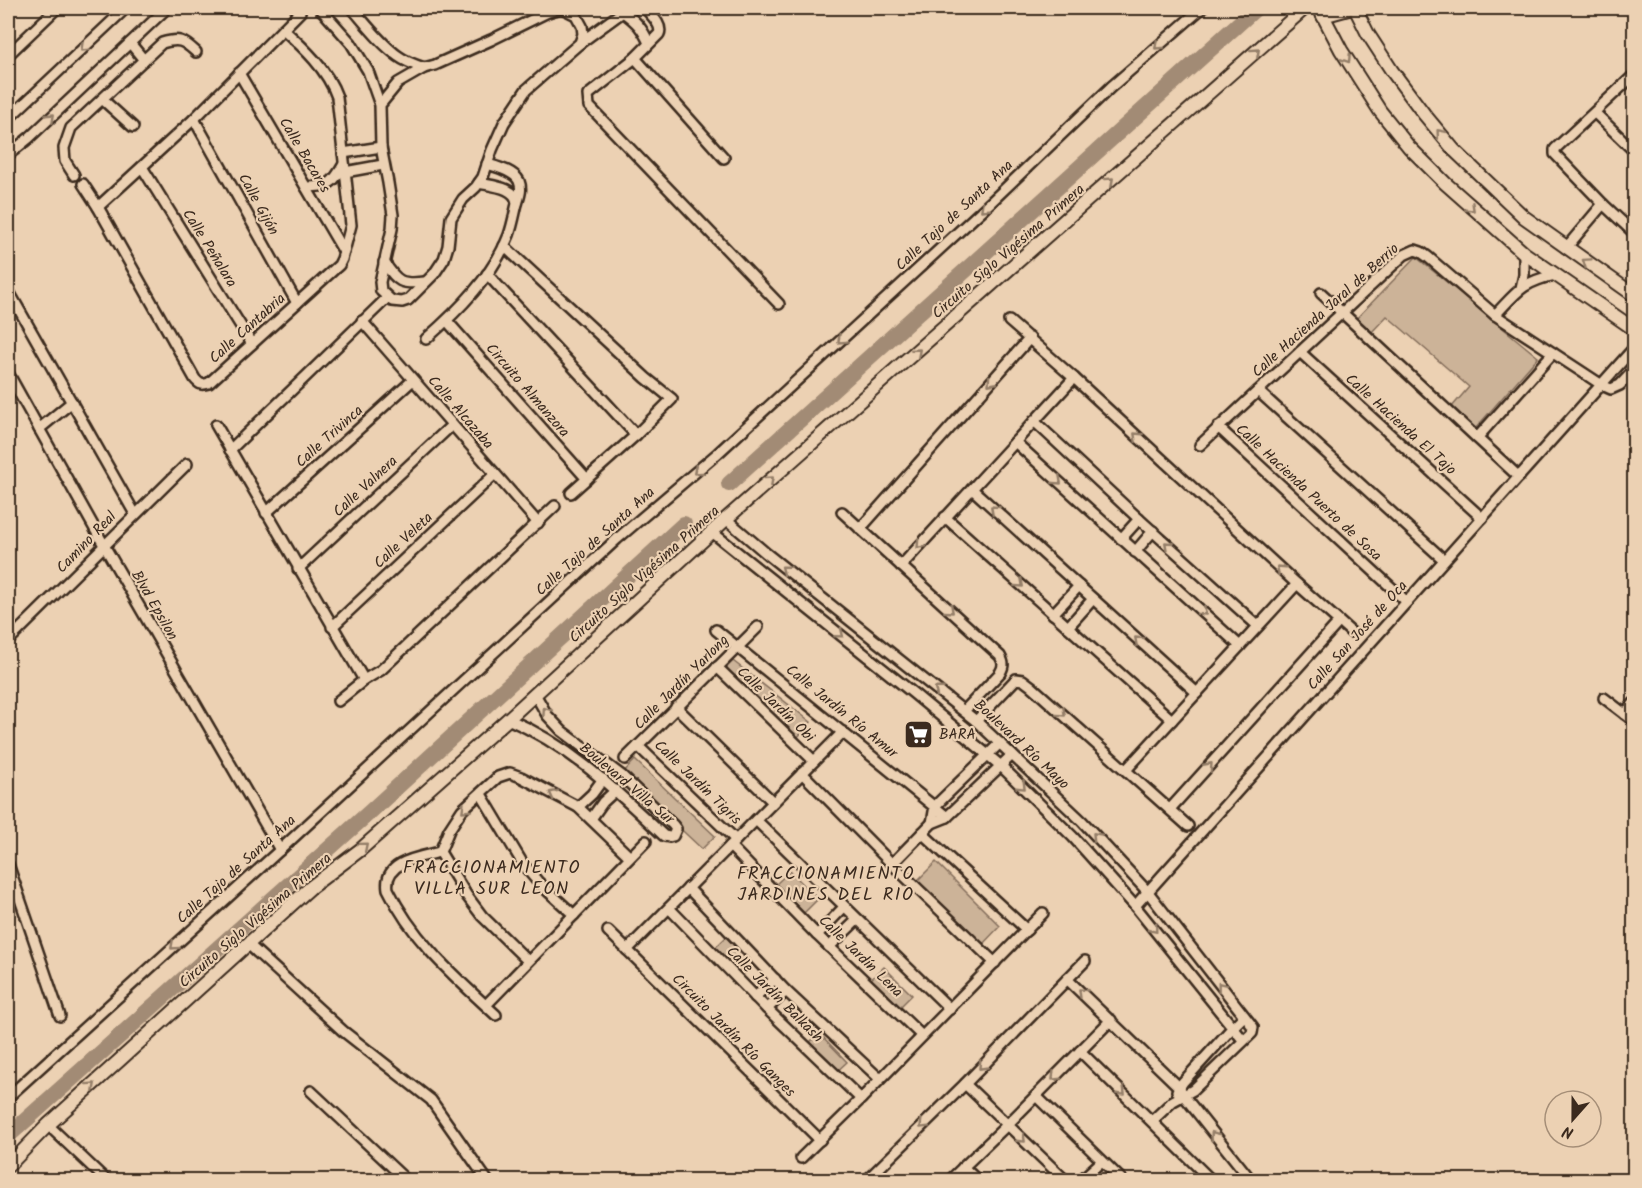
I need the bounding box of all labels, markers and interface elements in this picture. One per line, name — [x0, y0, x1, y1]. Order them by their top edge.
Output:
one-way arrow — [1154, 39, 1165, 50]
one-way arrow — [80, 40, 91, 51]
one-way arrow — [1249, 48, 1260, 59]
one-way arrow — [1340, 52, 1351, 63]
one-way arrow — [45, 113, 55, 124]
street label: Calle Bacares — [272, 113, 337, 198]
one-way arrow — [1437, 129, 1448, 140]
street label: Calle Tajo de Santa Ana — [890, 154, 1019, 277]
street label: Calle Gijón — [231, 169, 285, 240]
one-way arrow — [1103, 177, 1114, 188]
street label: Circuito Siglo Vigésima Primera — [927, 178, 1091, 325]
one-way arrow — [981, 201, 991, 212]
one-way arrow — [1465, 201, 1475, 212]
street label: Calle Peñalara — [175, 205, 243, 293]
street label: Calle Hacienda Jaral de Berrio — [1247, 238, 1405, 384]
one-way arrow — [1582, 258, 1593, 269]
street label: Calle Cantabria — [204, 288, 292, 370]
one-way arrow — [837, 333, 848, 344]
street label: Circuito Almanzora — [479, 338, 575, 443]
one-way arrow — [910, 348, 921, 359]
street label: Calle Hacienda El Tajo — [1339, 368, 1462, 482]
street label: Calle Alcazaba — [421, 370, 499, 455]
one-way arrow — [987, 375, 998, 386]
street label: Calle Trivinca — [290, 400, 369, 474]
street label: Calle Hacienda Puerto de Sosa — [1230, 418, 1387, 567]
one-way arrow — [1133, 432, 1144, 443]
street label: Calle Valnera — [328, 450, 404, 523]
one-way arrow — [693, 464, 704, 475]
one-way arrow — [1051, 474, 1062, 485]
one-way arrow — [763, 476, 774, 487]
street label: Calle Tajo de Santa Ana — [530, 481, 661, 602]
street label: Circuito Siglo Vigésima Primera — [564, 500, 726, 649]
one-way arrow — [990, 505, 1001, 516]
street label: Camino Real — [51, 506, 123, 579]
street label: Calle Veleta — [368, 507, 439, 575]
one-way arrow — [917, 537, 928, 548]
one-way arrow — [1164, 541, 1175, 552]
one-way arrow — [781, 565, 792, 576]
one-way arrow — [1276, 565, 1287, 576]
street label: Blvd Epsilon — [124, 566, 184, 645]
street label: Calle San José de Oca — [1302, 575, 1414, 696]
one-way arrow — [1014, 577, 1024, 588]
one-way arrow — [943, 603, 954, 614]
one-way arrow — [1196, 605, 1206, 616]
one-way arrow — [833, 627, 844, 638]
street label: Calle Jardín Yarlong — [629, 630, 735, 736]
one-way arrow — [1134, 636, 1145, 647]
street label: Calle Jardín Río Amur — [780, 659, 904, 765]
street label: Calle Jardín Obi — [731, 661, 821, 749]
one-way arrow — [934, 686, 945, 697]
street label: Boulevard Río Mayo — [968, 694, 1075, 796]
one-way arrow — [1055, 706, 1066, 717]
one-way arrow — [542, 707, 553, 718]
supermarket icon: BARA — [902, 718, 934, 750]
place label: BARA — [939, 723, 976, 747]
street label: Calle Jardín Tigris — [648, 735, 747, 831]
street label: Boulevard Villa Sur — [573, 737, 680, 832]
one-way arrow — [1202, 762, 1213, 773]
one-way arrow — [1014, 779, 1025, 790]
one-way arrow — [549, 790, 559, 801]
one-way arrow — [461, 801, 472, 812]
street label: Calle Tajo de Santa Ana — [171, 809, 302, 930]
one-way arrow — [1093, 833, 1104, 844]
one-way arrow — [357, 842, 368, 853]
street label: Circuito Siglo Vigésima Primera — [174, 847, 338, 994]
district label: FRACCIONAMIENTO VILLA SUR LEON — [403, 854, 581, 904]
district label: FRACCIONAMIENTO JARDINES DEL RIO — [737, 860, 915, 910]
street label: Calle Jardín Lena — [812, 910, 908, 1004]
one-way arrow — [1147, 923, 1158, 934]
one-way arrow — [171, 939, 181, 950]
street label: Calle Jardín Balkash — [720, 941, 828, 1049]
street label: Circuito Jardín Río Ganges — [666, 968, 801, 1104]
one-way arrow — [1218, 982, 1229, 993]
one-way arrow — [1078, 989, 1089, 1000]
one-way arrow — [979, 1058, 990, 1069]
one-way arrow — [1051, 1070, 1062, 1080]
one-way arrow — [85, 1082, 96, 1093]
one-way arrow — [1115, 1084, 1126, 1095]
north arrow — [1543, 1089, 1603, 1149]
one-way arrow — [920, 1117, 931, 1128]
text: N — [1559, 1118, 1577, 1145]
one-way arrow — [1211, 1130, 1222, 1141]
one-way arrow — [1015, 1132, 1025, 1143]

